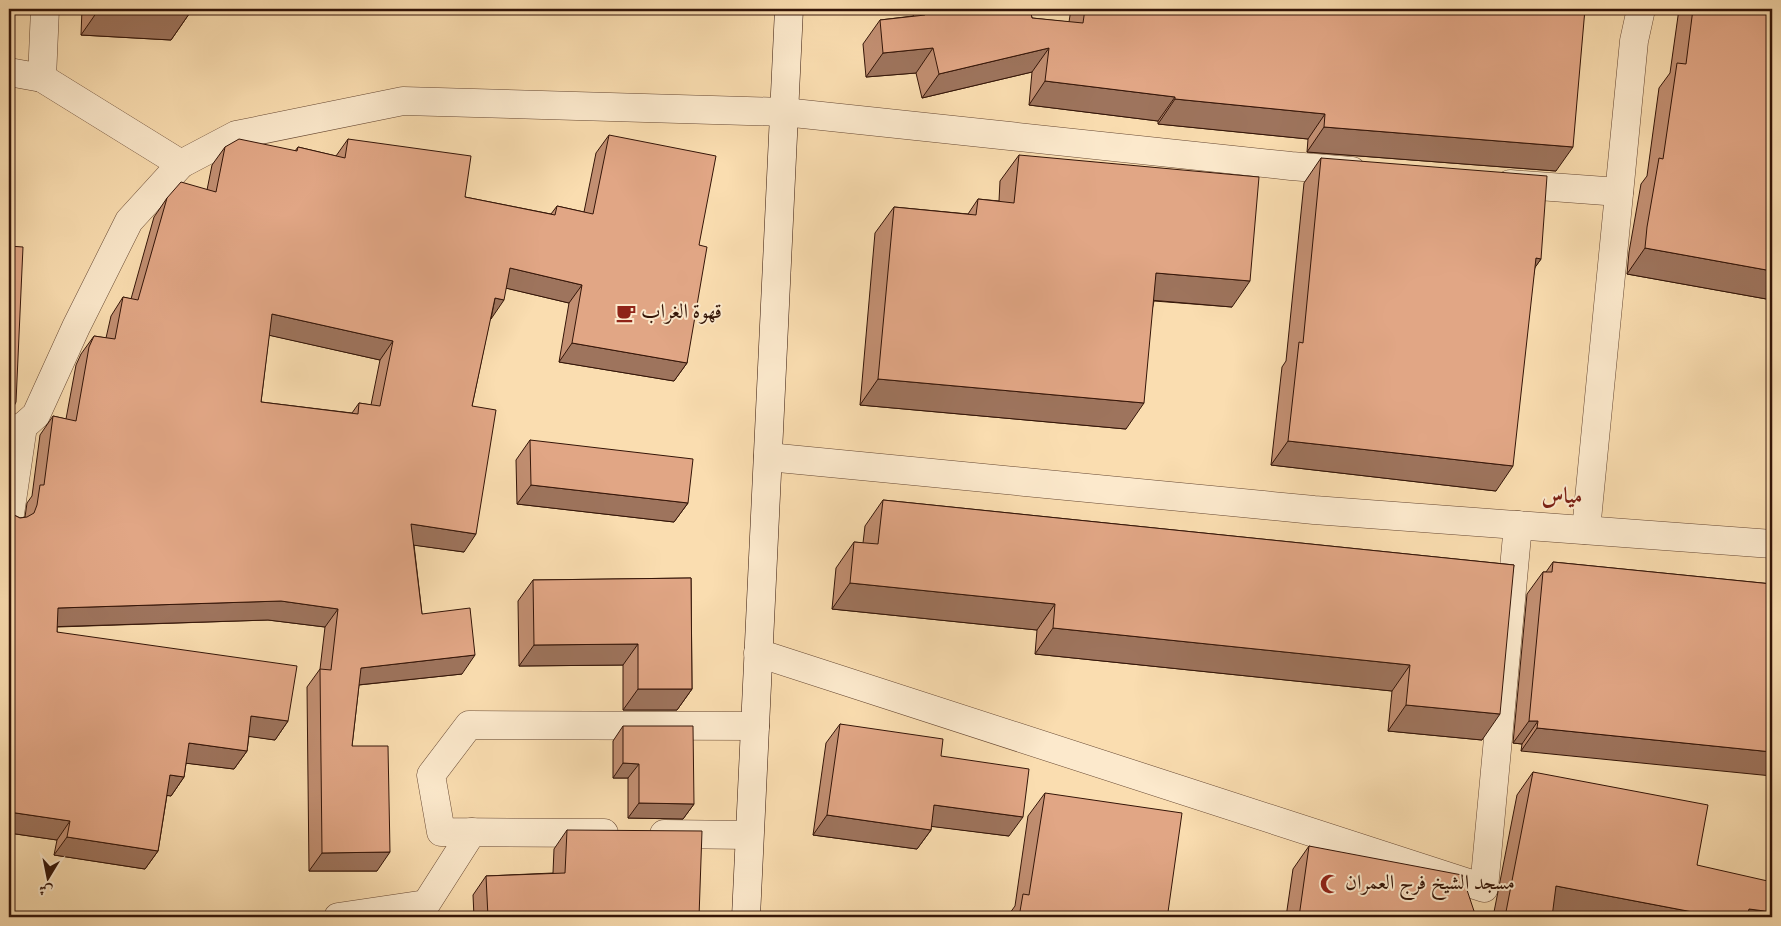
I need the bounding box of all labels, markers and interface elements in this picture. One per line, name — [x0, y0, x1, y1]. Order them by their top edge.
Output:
place label: قهوة الغراب — [641, 298, 722, 328]
cafe icon: قهوة الغراب — [615, 302, 637, 324]
district label: مياس — [1542, 482, 1582, 514]
north arrow — [22, 854, 72, 904]
place label: مسجد الشيخ فرج العمران — [1345, 869, 1515, 901]
mosque icon: مسجد الشيخ فرج العمران — [1319, 873, 1341, 895]
text: ش — [37, 878, 55, 900]

